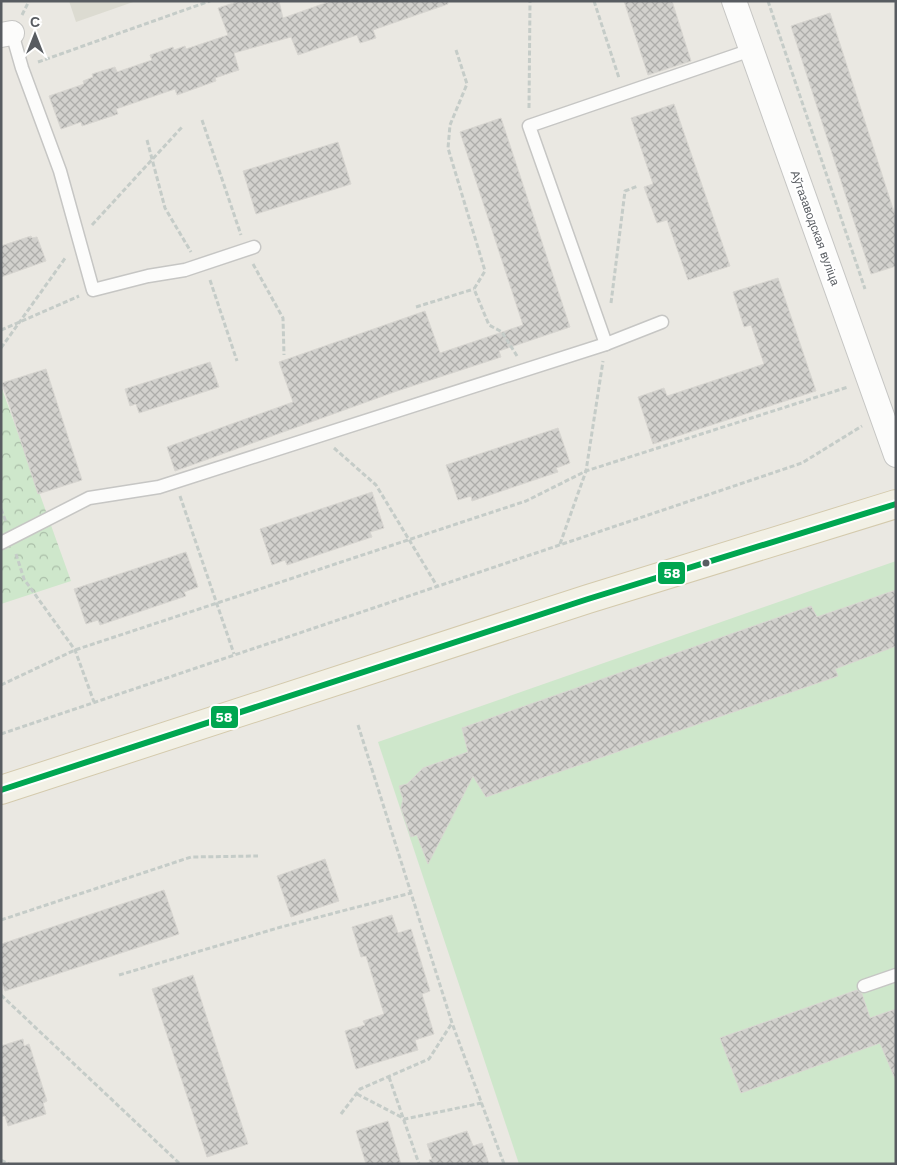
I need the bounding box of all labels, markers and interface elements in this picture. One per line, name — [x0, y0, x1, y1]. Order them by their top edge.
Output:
north arrow — [10, 10, 60, 60]
text: С — [30, 14, 40, 30]
street label: Аўтазаводская вуліца — [788, 168, 842, 288]
unlabelled marker — [701, 558, 711, 568]
line badge: 58 — [657, 561, 686, 585]
text: 58 — [664, 565, 681, 581]
line badge: 58 — [210, 705, 239, 729]
text: 58 — [216, 709, 233, 725]

